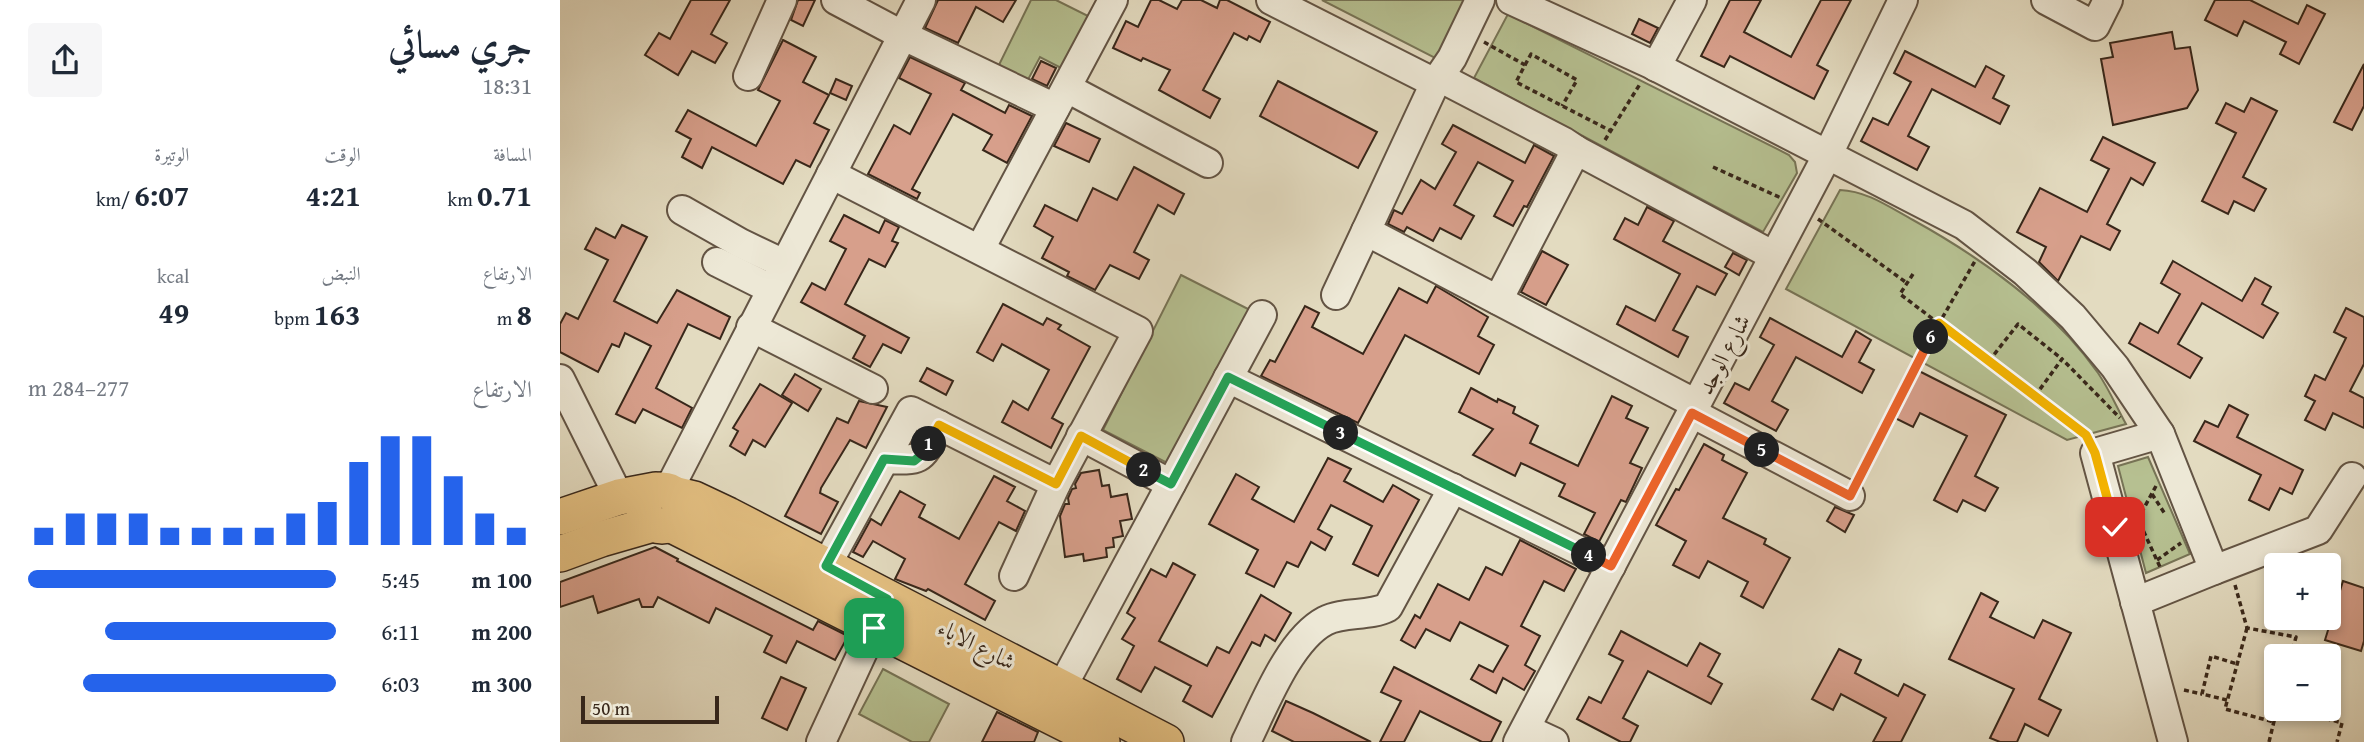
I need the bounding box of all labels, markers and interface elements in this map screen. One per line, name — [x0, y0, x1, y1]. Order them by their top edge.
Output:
text: جري مسائي — [388, 15, 532, 71]
button: share — [28, 23, 102, 97]
text: 18:31 — [482, 69, 532, 102]
text: الوتيرة — [154, 140, 189, 168]
text: الوقت — [324, 140, 361, 168]
text: المسافة — [493, 140, 532, 168]
text: 6:07 — [134, 173, 189, 217]
text: 4:21 — [306, 173, 361, 217]
text: 0.71 — [477, 173, 532, 217]
text: /km — [96, 185, 134, 213]
text: km — [448, 185, 477, 213]
text: النبض — [322, 259, 361, 287]
text: الارتفاع — [483, 259, 532, 287]
text: kcal — [157, 262, 189, 290]
text: 49 — [158, 290, 189, 334]
text: 163 — [314, 292, 361, 336]
text: 8 — [516, 292, 532, 336]
text: bpm — [274, 304, 314, 332]
text: m — [497, 304, 516, 332]
street label: شارع الوجد — [1688, 308, 1761, 402]
pin: 6 — [1914, 320, 1948, 354]
text: 6 — [1926, 322, 1935, 350]
text: 277–284 m — [28, 371, 129, 404]
text: الارتفاع — [472, 372, 532, 405]
pin: 3 — [1324, 416, 1358, 450]
text: 3 — [1336, 418, 1345, 446]
pin: 1 — [912, 426, 946, 462]
text: 1 — [924, 429, 933, 457]
pin: 5 — [1744, 433, 1780, 468]
text: 5 — [1757, 435, 1766, 463]
pin: 2 — [1126, 452, 1162, 488]
text: 2 — [1139, 455, 1148, 483]
pin — [2085, 497, 2145, 557]
icon: check — [2096, 508, 2134, 546]
pin: 4 — [1572, 538, 1606, 572]
text: 4 — [1584, 540, 1593, 568]
map controls — [2264, 553, 2341, 721]
button: + — [2264, 553, 2341, 630]
text: 5:45 — [381, 563, 420, 596]
text: 100 m — [471, 563, 532, 596]
pin — [844, 598, 904, 658]
icon: arrive — [855, 609, 893, 647]
street label: شارع الاباء — [931, 610, 1022, 681]
text: 6:11 — [381, 615, 420, 648]
text: 200 m — [471, 615, 532, 648]
button: − — [2264, 644, 2341, 721]
text: 6:03 — [381, 667, 420, 700]
text: 300 m — [471, 667, 532, 700]
scale bar — [581, 693, 719, 725]
text: 50 m — [592, 694, 630, 722]

